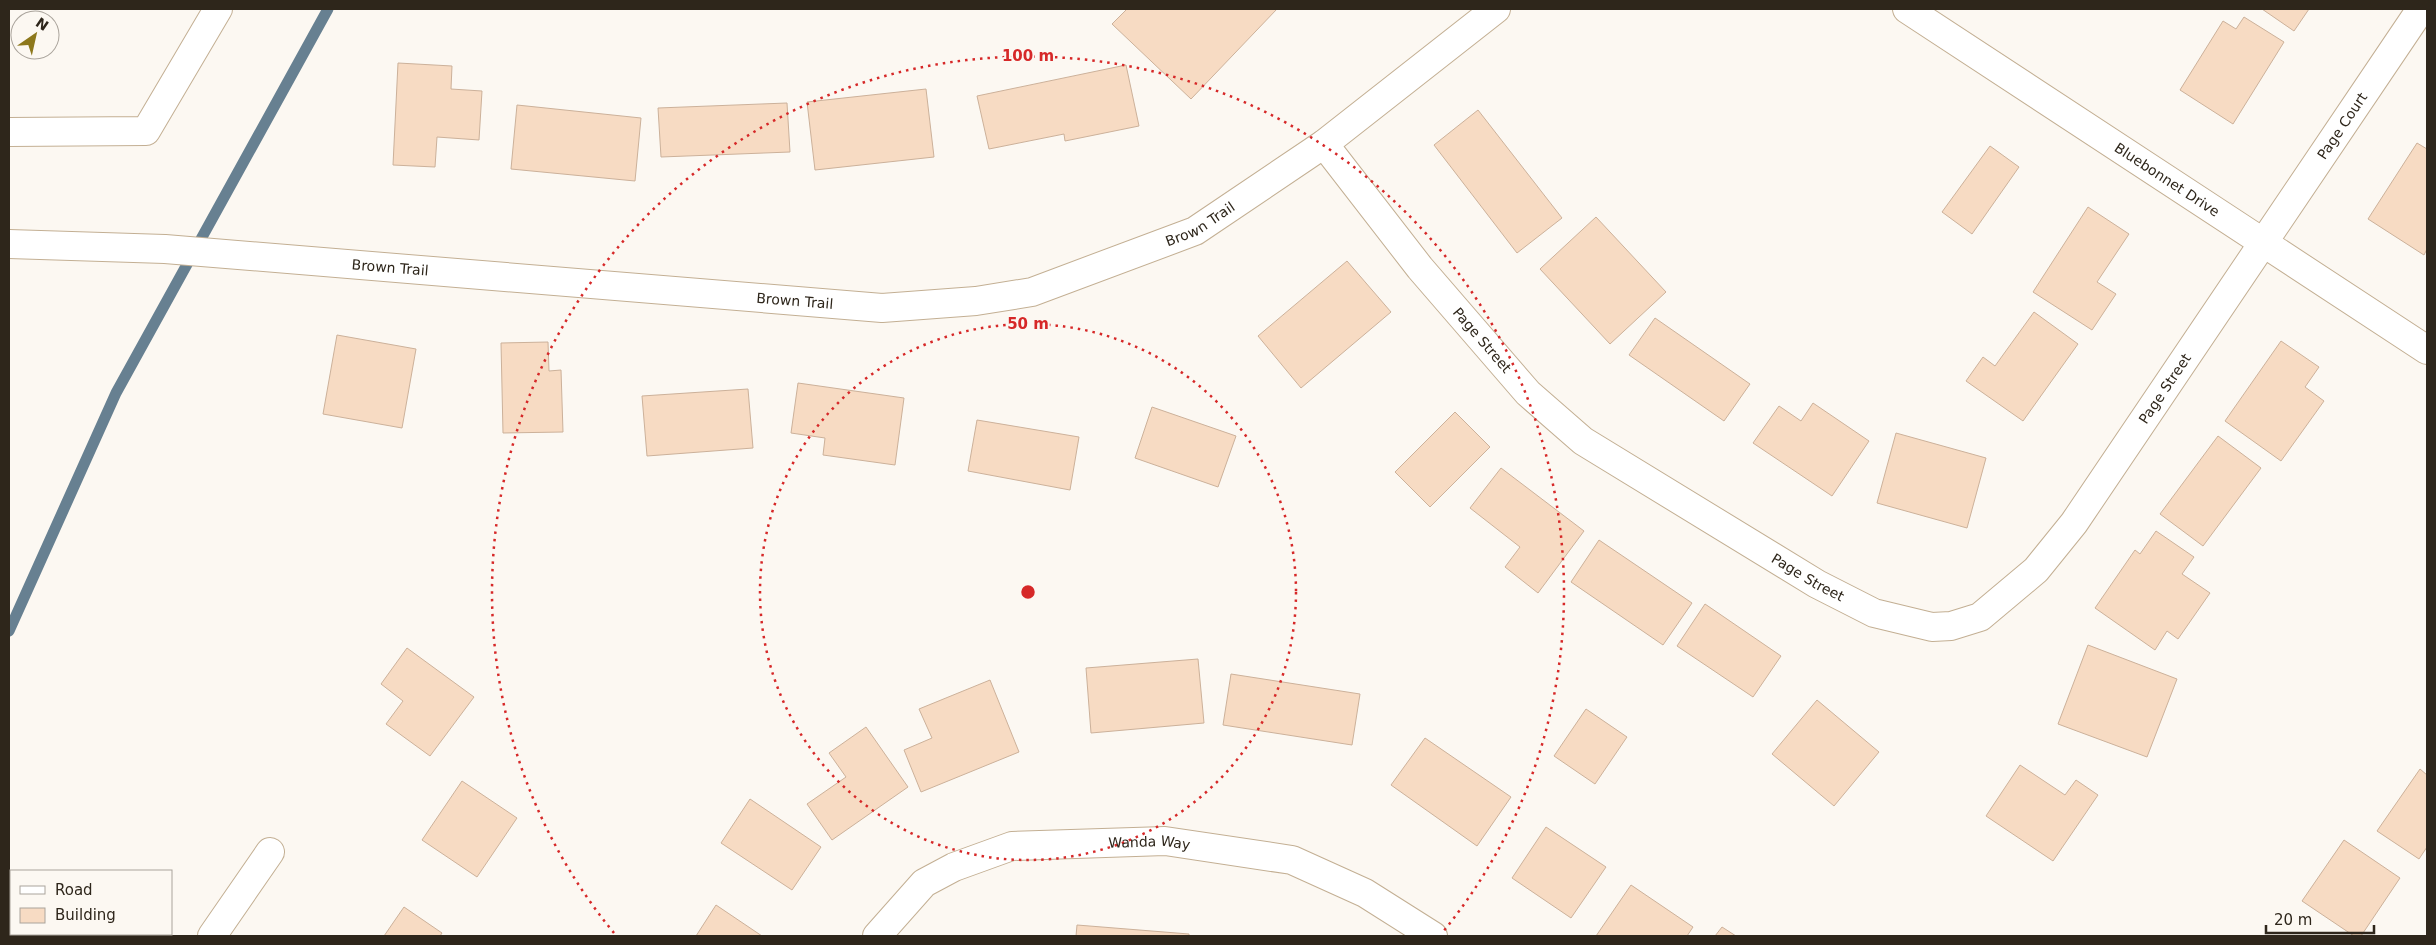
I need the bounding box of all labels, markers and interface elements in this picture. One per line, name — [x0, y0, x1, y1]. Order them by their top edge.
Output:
north arrow — [10, 10, 60, 60]
text: N — [33, 14, 52, 34]
text: 100 m — [1002, 47, 1054, 65]
street label: Page Court — [2314, 89, 2371, 162]
street label: Bluebonnet Drive — [2112, 139, 2223, 220]
street label: Brown Trail — [1163, 199, 1238, 249]
street label: Brown Trail — [351, 256, 429, 279]
street label: Brown Trail — [756, 290, 834, 312]
street label: Page Street — [1450, 304, 1515, 376]
text: 50 m — [1007, 315, 1049, 333]
street label: Page Street — [2135, 350, 2194, 427]
street label: Page Street — [1769, 550, 1847, 605]
centre of rings — [1019, 583, 1037, 601]
street label: Wanda Way — [1108, 832, 1191, 853]
legend — [10, 870, 172, 935]
text: Road — [55, 881, 93, 899]
scale bar — [2266, 902, 2374, 934]
text: Building — [55, 906, 116, 924]
text: 20 m — [2274, 911, 2312, 929]

